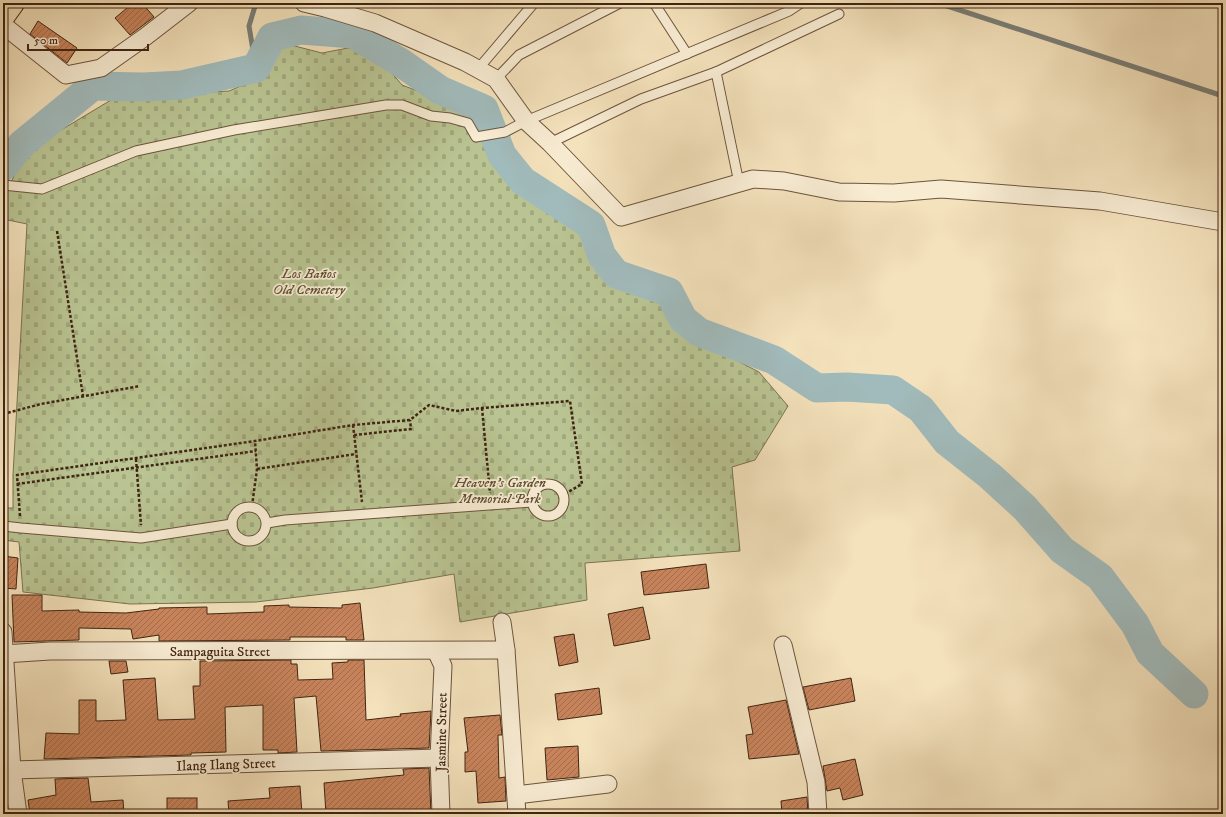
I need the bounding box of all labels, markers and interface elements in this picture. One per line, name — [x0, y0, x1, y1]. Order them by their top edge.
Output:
scale bar — [28, 26, 148, 52]
text: 50 m — [34, 33, 58, 48]
park label: Los Baños Old Cemetery — [273, 265, 346, 299]
park label: Heaven's Garden Memorial Park — [453, 474, 546, 508]
street label: Sampaguita Street — [170, 643, 271, 661]
street label: Jasmine Street — [432, 692, 452, 774]
street label: Ilang Ilang Street — [176, 754, 276, 776]

